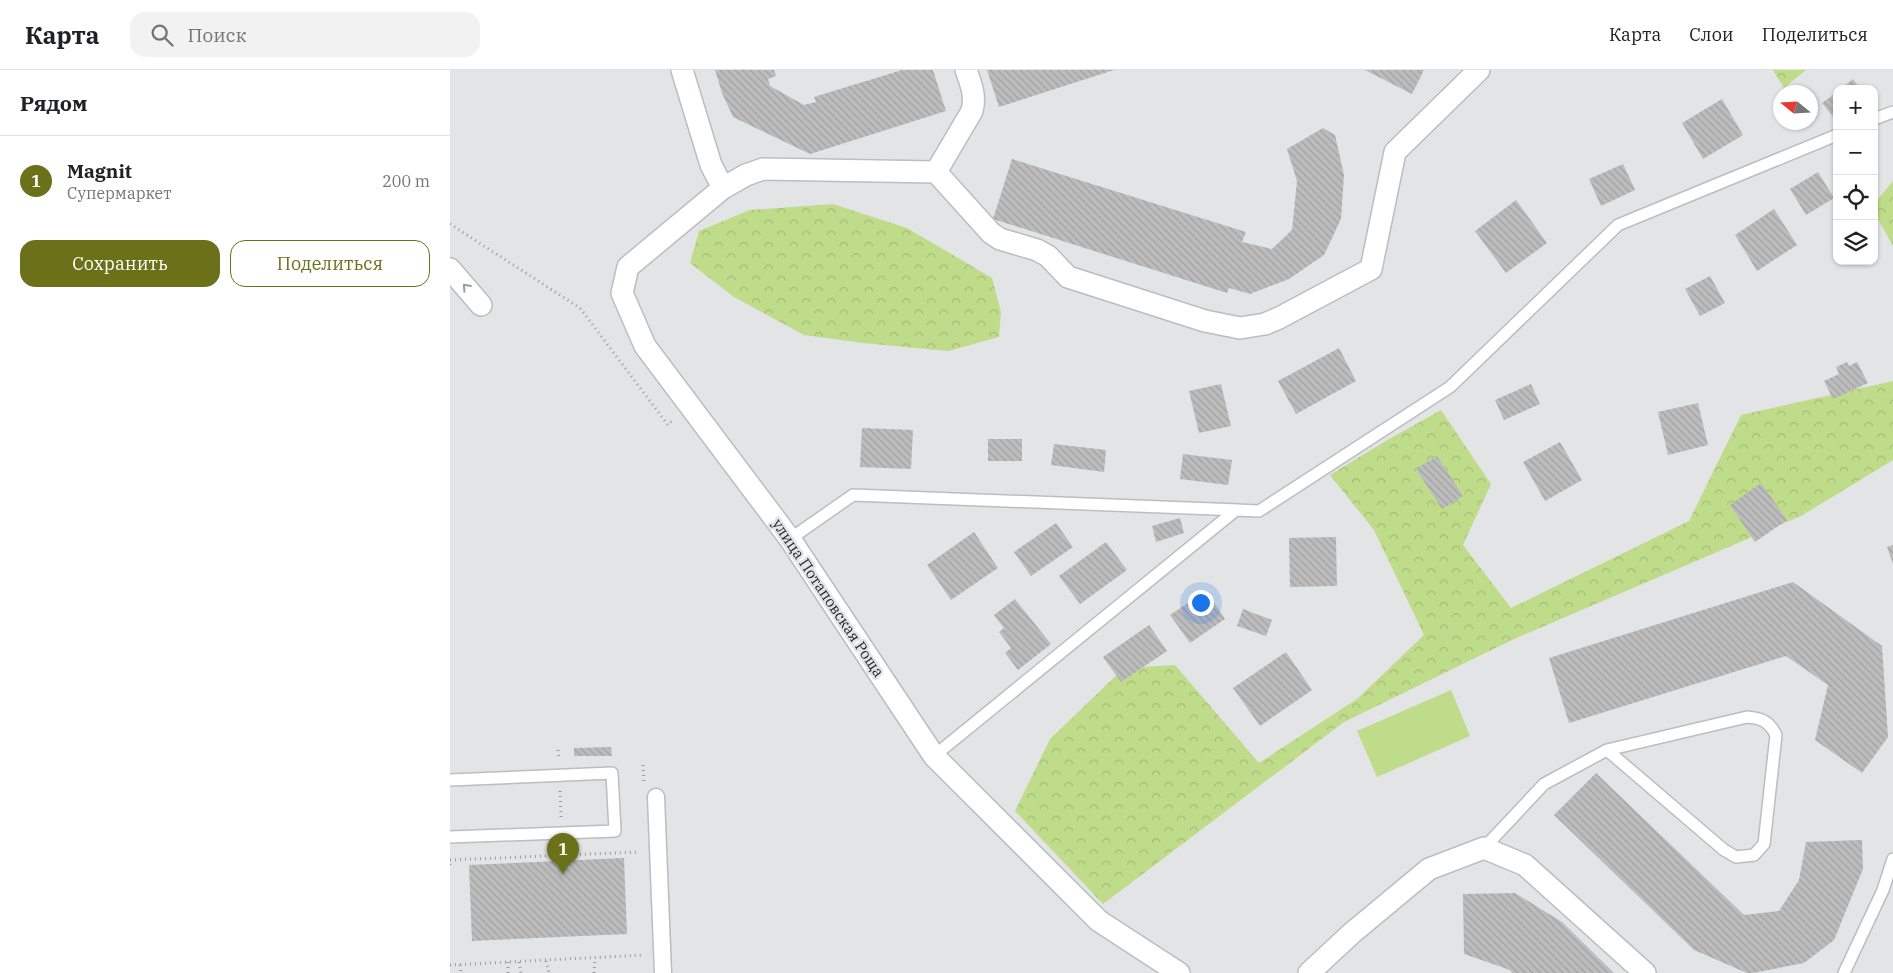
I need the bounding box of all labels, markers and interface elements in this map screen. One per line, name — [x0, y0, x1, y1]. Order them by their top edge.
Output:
search box — [130, 12, 480, 57]
text: Карта — [25, 19, 100, 51]
icon: search — [148, 21, 176, 49]
text: Поиск — [188, 23, 247, 47]
text: Карта — [1609, 23, 1661, 46]
text: Слои — [1689, 23, 1734, 46]
text: Поделиться — [1762, 23, 1868, 46]
north arrow — [1773, 85, 1818, 130]
map controls — [1833, 85, 1878, 265]
button: + — [1833, 85, 1878, 130]
text: Рядом — [20, 89, 88, 117]
button: − — [1833, 130, 1878, 175]
text: Magnit — [67, 159, 132, 183]
text: 1 — [31, 171, 41, 191]
text: 200 m — [382, 171, 430, 191]
button: locate — [1833, 175, 1878, 220]
text: Супермаркет — [67, 183, 172, 203]
button: layers — [1833, 220, 1878, 265]
button: Сохранить — [20, 240, 220, 287]
button: Поделиться — [230, 240, 430, 287]
one-way arrow — [462, 284, 471, 293]
street label: улица Потаповская Роща — [768, 515, 889, 680]
your location — [1188, 590, 1214, 616]
pin: 1 — [547, 833, 579, 874]

